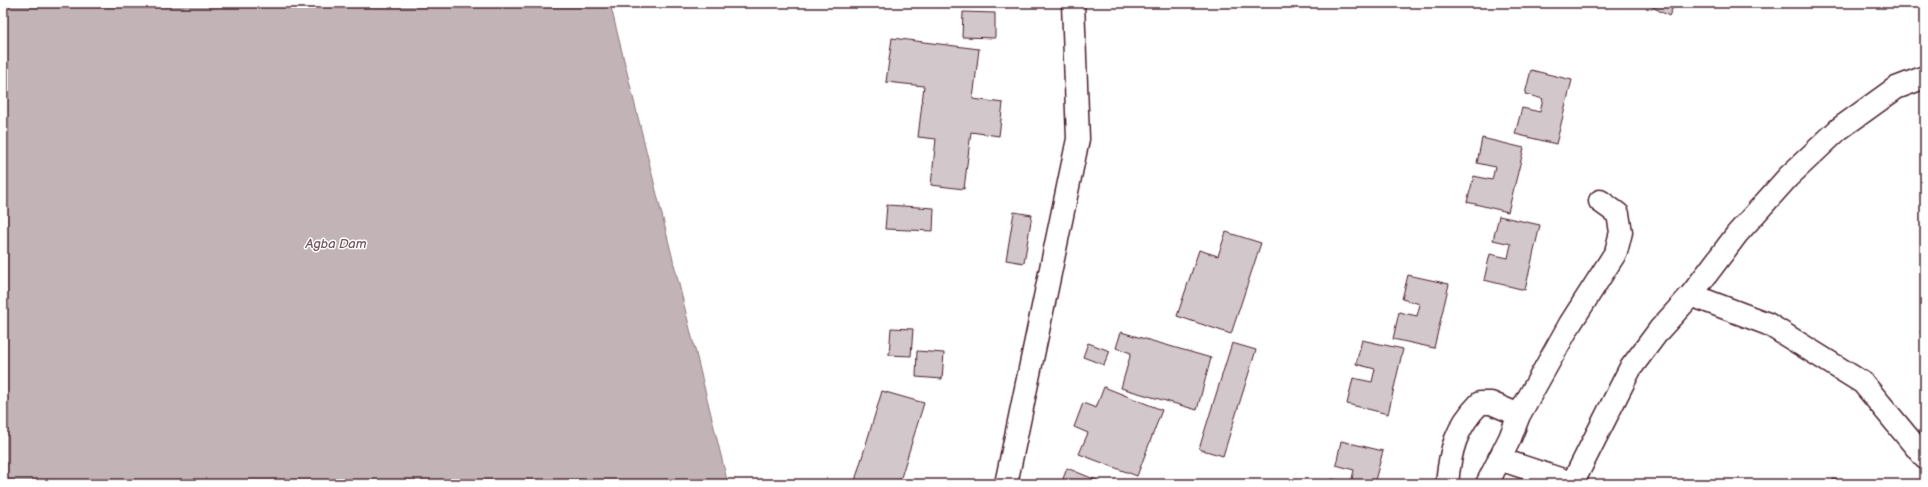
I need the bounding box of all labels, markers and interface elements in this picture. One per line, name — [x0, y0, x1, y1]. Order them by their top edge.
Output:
water label: Agba Dam — [305, 236, 367, 252]

